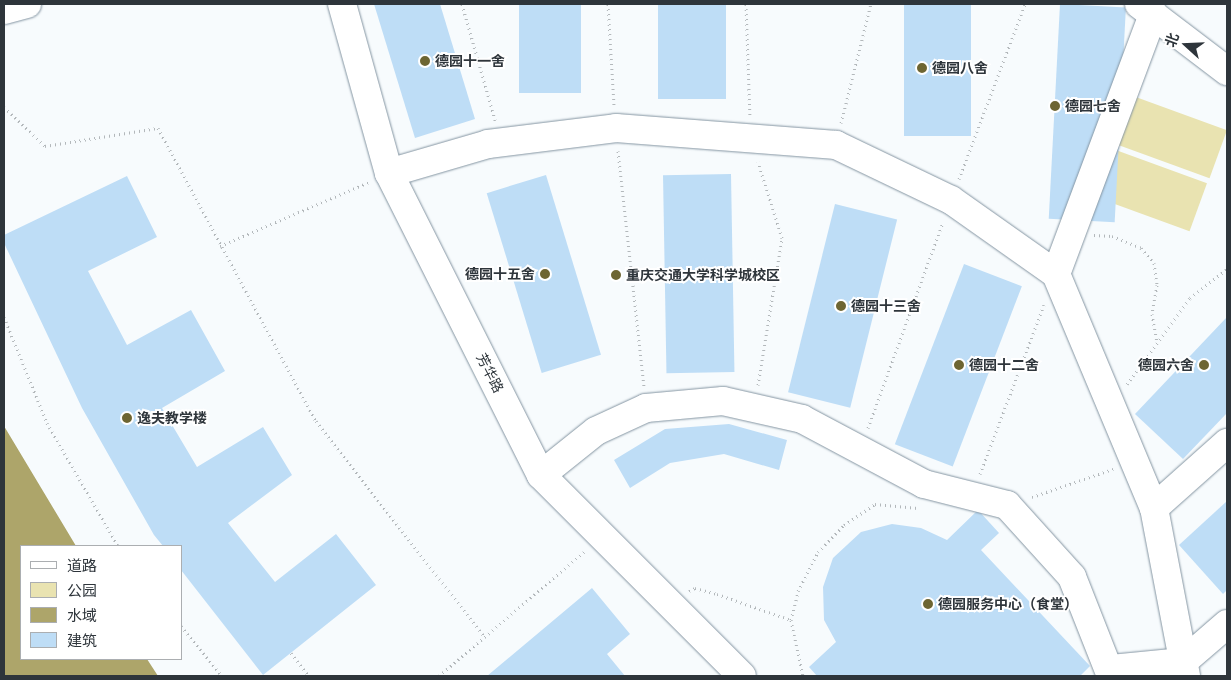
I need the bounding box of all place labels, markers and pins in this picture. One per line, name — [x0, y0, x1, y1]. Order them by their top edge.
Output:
place label: 德园十一舍 — [435, 53, 505, 69]
marker: 德园十一舍 — [419, 55, 431, 67]
place label: 德园八舍 — [932, 60, 988, 76]
marker: 德园八舍 — [916, 62, 928, 74]
place label: 德园七舍 — [1065, 98, 1121, 114]
marker: 德园七舍 — [1049, 100, 1061, 112]
place label: 德园十五舍 — [465, 266, 535, 282]
place label: 重庆交通大学科学城校区 — [626, 267, 780, 283]
marker: 德园十五舍 — [539, 268, 551, 280]
marker: 重庆交通大学科学城校区 — [610, 269, 622, 281]
place label: 德园十三舍 — [851, 298, 921, 314]
marker: 德园十三舍 — [835, 300, 847, 312]
place label: 德园十二舍 — [969, 357, 1039, 373]
place label: 德园六舍 — [1138, 357, 1194, 373]
marker: 德园十二舍 — [953, 359, 965, 371]
marker: 德园六舍 — [1198, 359, 1210, 371]
place label: 逸夫教学楼 — [137, 410, 207, 426]
marker: 逸夫教学楼 — [121, 412, 133, 424]
place label: 德园服务中心（食堂） — [938, 596, 1078, 612]
marker: 德园服务中心（食堂） — [922, 598, 934, 610]

